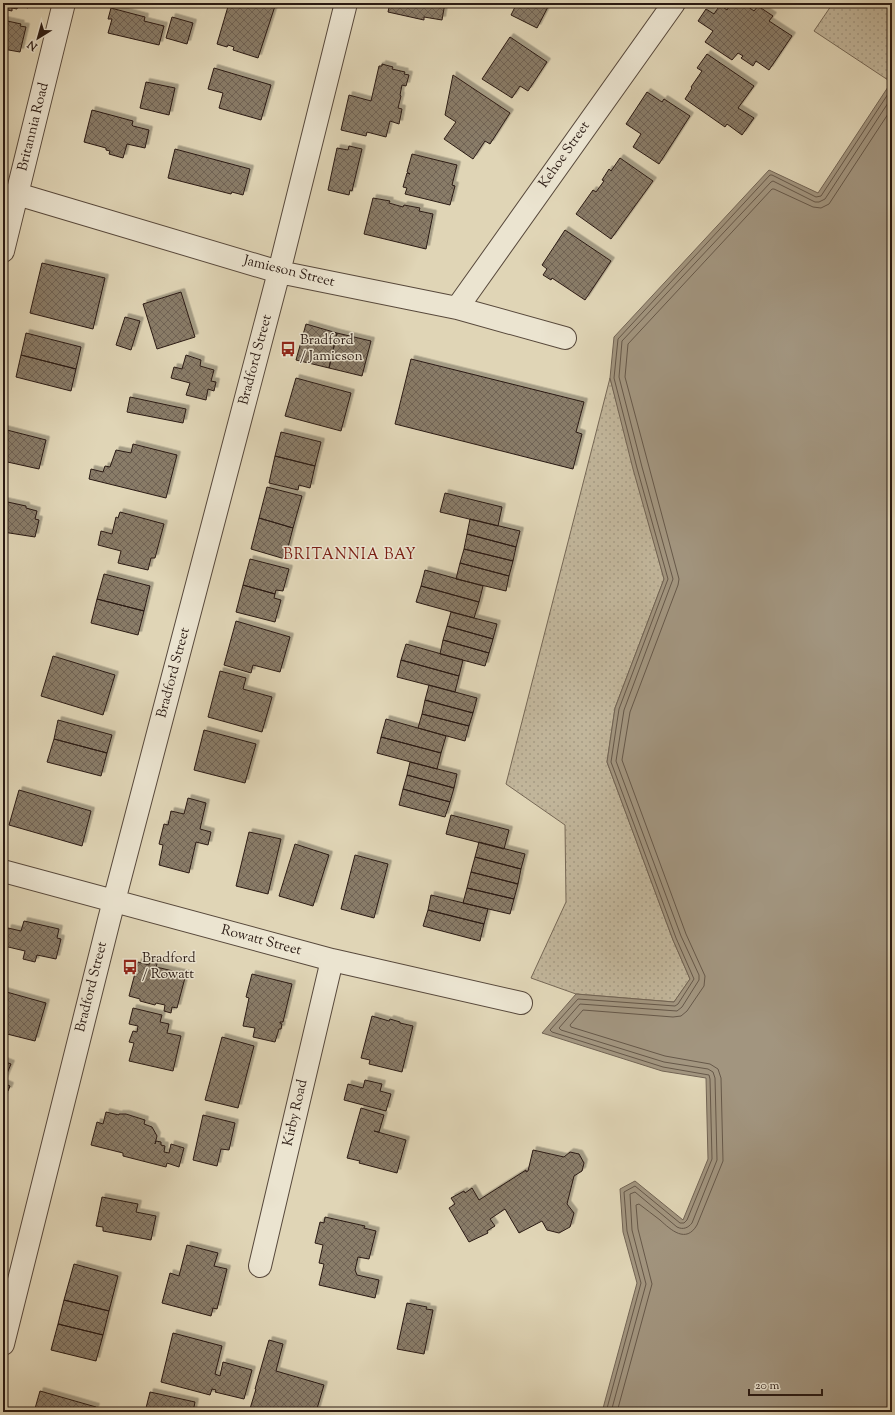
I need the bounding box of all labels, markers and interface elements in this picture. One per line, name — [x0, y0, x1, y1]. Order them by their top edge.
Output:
north arrow — [18, 18, 58, 58]
text: N — [24, 36, 42, 55]
street label: Britannia Road — [13, 81, 55, 173]
street label: Kehoe Street — [535, 117, 595, 192]
street label: Jamieson Street — [240, 251, 337, 293]
street label: Bradford Street — [234, 312, 278, 407]
place label: Bradford / Jamieson — [300, 331, 363, 367]
bus stop icon: Bradford / Jamieson — [279, 340, 297, 358]
district label: BRITANNIA BAY — [283, 545, 417, 566]
street label: Bradford Street — [152, 625, 196, 720]
street label: Rowatt Street — [219, 921, 304, 961]
street label: Bradford Street — [71, 939, 113, 1034]
place label: Bradford / Rowatt — [142, 949, 196, 985]
bus stop icon: Bradford / Rowatt — [121, 958, 139, 976]
street label: Kirby Road — [279, 1078, 313, 1148]
scale bar — [749, 1371, 822, 1397]
text: 20 m — [755, 1377, 780, 1395]

